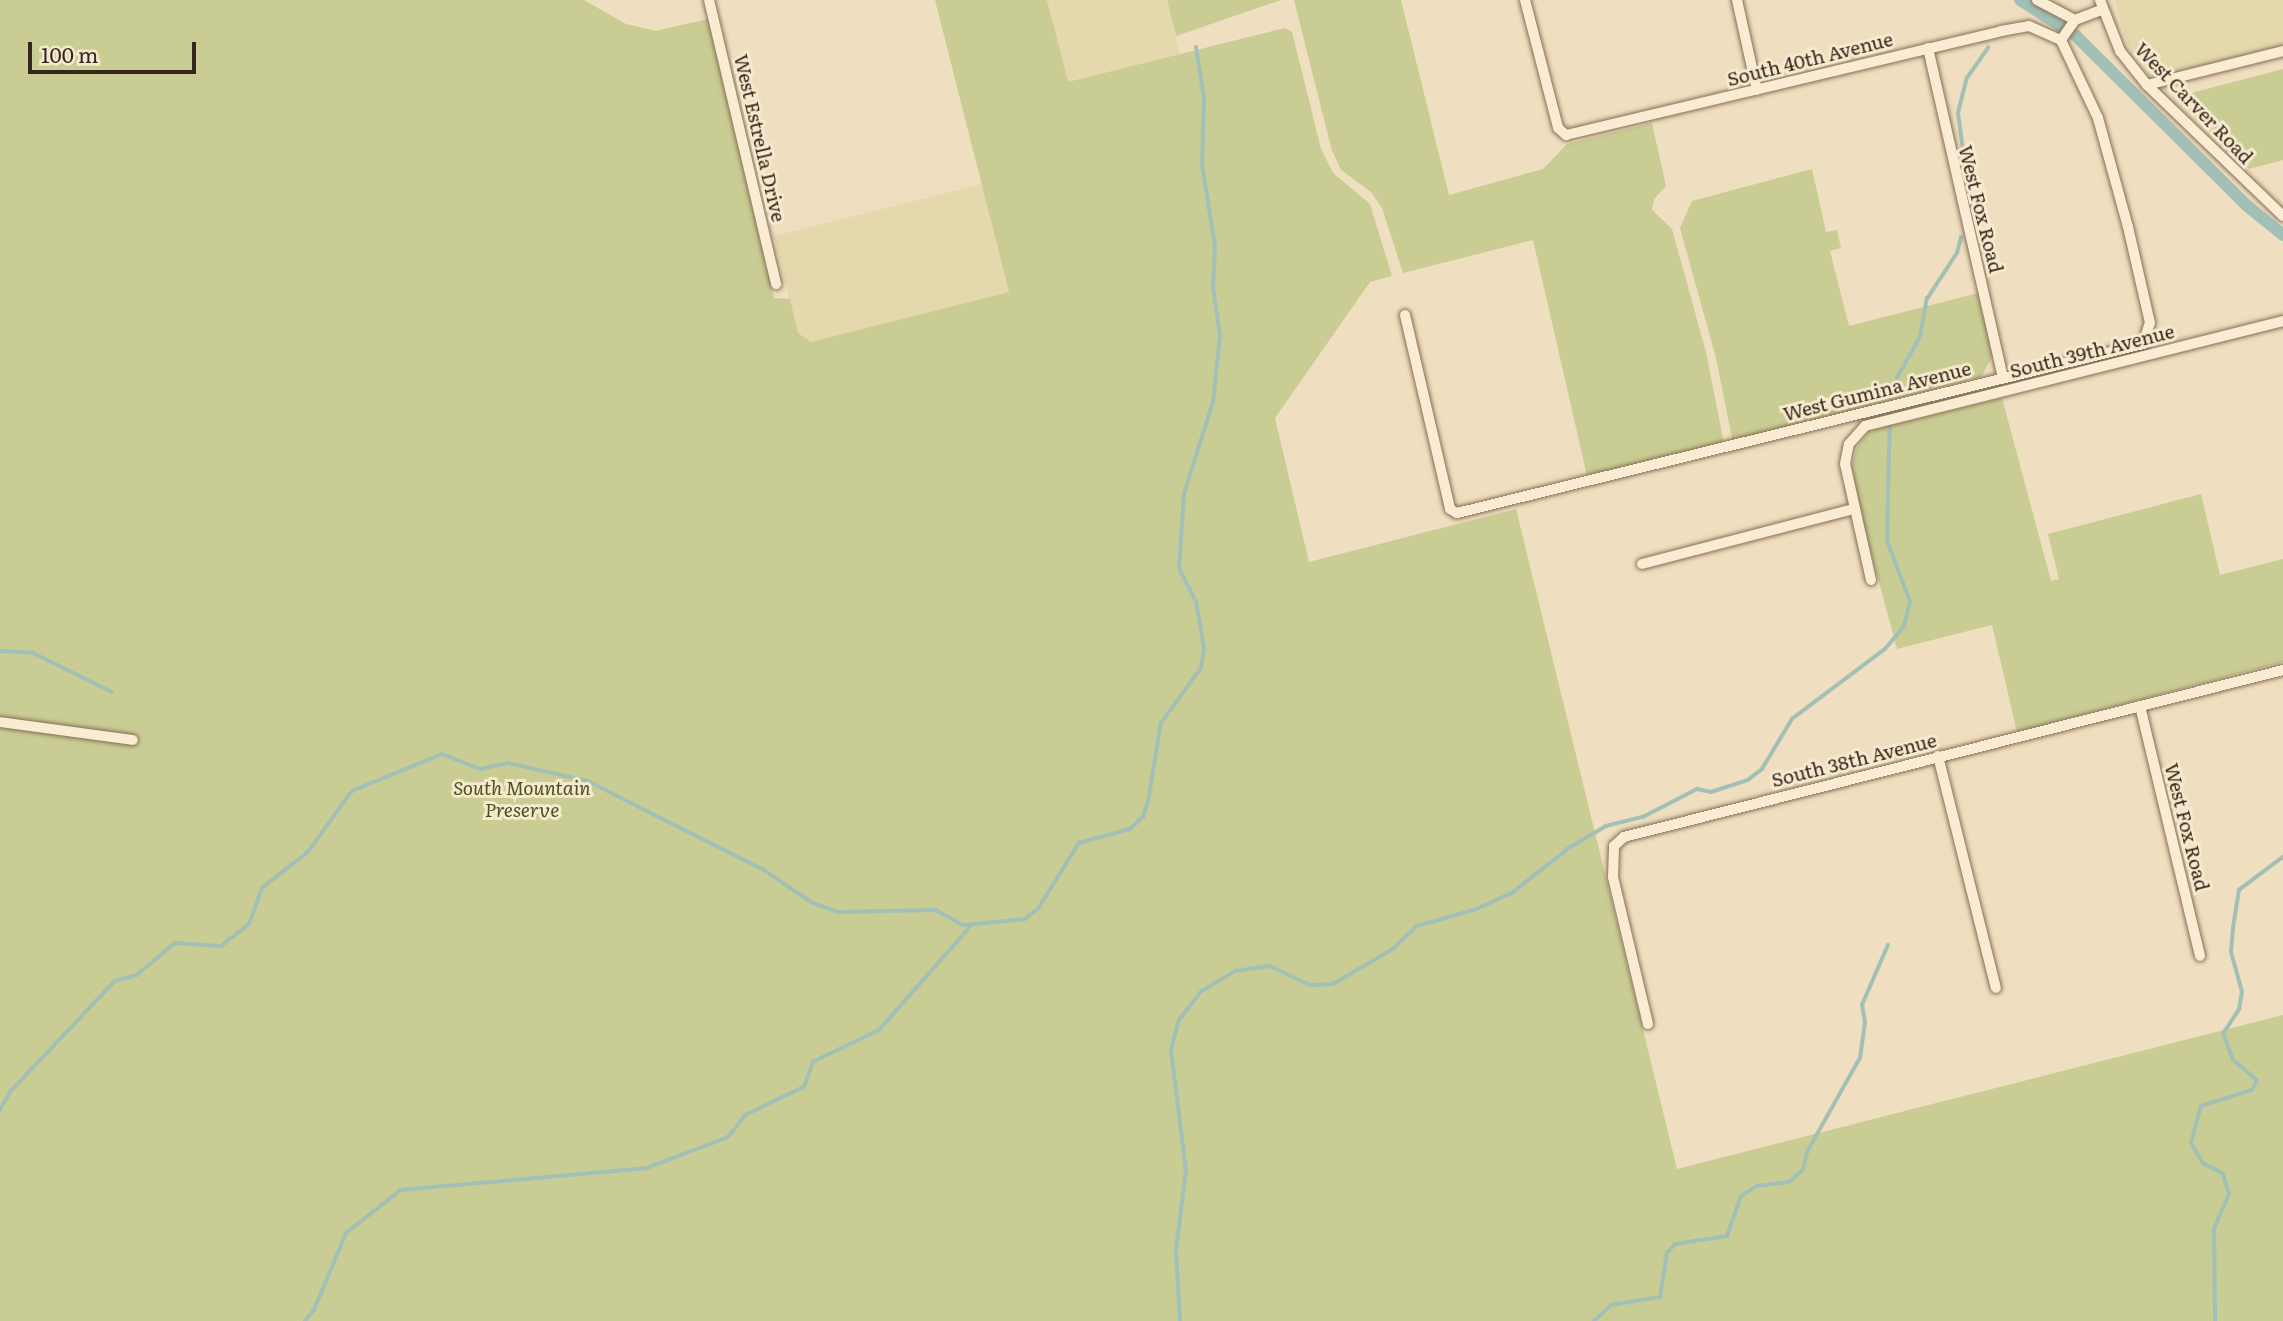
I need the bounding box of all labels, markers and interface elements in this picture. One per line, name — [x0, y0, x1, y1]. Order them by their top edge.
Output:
street label: South 40th Avenue — [1725, 27, 1895, 91]
scale bar — [32, 28, 200, 72]
text: 100 m — [41, 38, 98, 69]
street label: West Carver Road — [2130, 38, 2258, 168]
street label: West Estrella Drive — [730, 52, 790, 224]
street label: West Fox Road — [1954, 143, 2008, 275]
street label: South 39th Avenue — [2007, 320, 2177, 382]
street label: West Gumina Avenue — [1781, 357, 1973, 425]
street label: South 38th Avenue — [1769, 728, 1939, 792]
street label: West Fox Road — [2160, 761, 2214, 893]
park label: South Mountain Preserve — [453, 777, 591, 821]

